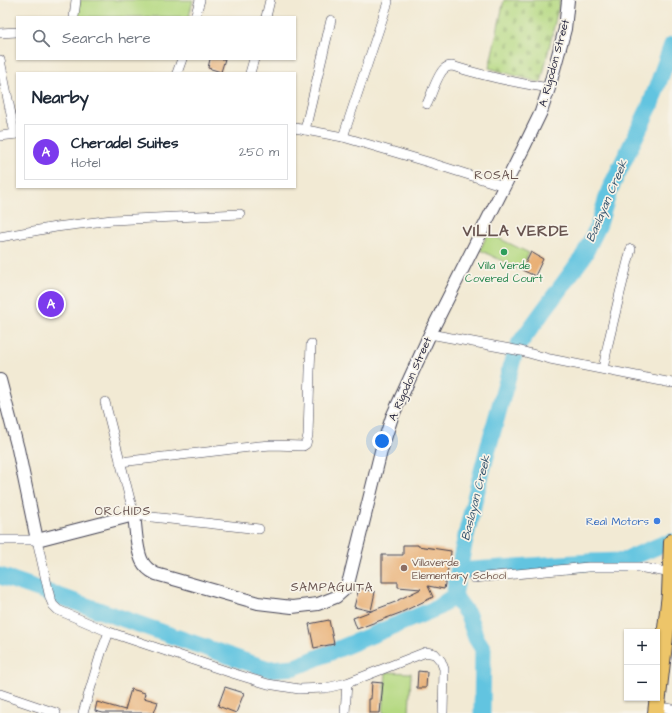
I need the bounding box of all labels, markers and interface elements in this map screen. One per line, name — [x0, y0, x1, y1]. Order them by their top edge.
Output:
search box — [16, 16, 296, 60]
street label: A. Rigodon Street — [535, 17, 574, 109]
icon: search — [30, 27, 52, 49]
text: Search here — [62, 28, 151, 49]
text: Nearby — [32, 86, 89, 110]
text: Cheradel Suites — [71, 133, 178, 154]
text: A — [42, 143, 50, 161]
text: 250 m — [239, 143, 279, 161]
text: Hotel — [71, 154, 101, 172]
water label: Baslayan Creek — [582, 157, 632, 245]
district label: ROSAL — [474, 167, 520, 184]
district label: VILLA VERDE — [462, 221, 569, 242]
marker: Villa Verde Covered Court — [499, 247, 509, 257]
place label: Villa Verde Covered Court — [465, 258, 543, 286]
pin: A — [38, 289, 64, 319]
street label: A. Rigodon Street — [385, 334, 436, 424]
your location — [372, 431, 392, 451]
water label: Baslayan Creek — [457, 453, 495, 543]
district label: ORCHIDS — [95, 503, 151, 520]
place label: Real Motors — [586, 514, 649, 529]
marker: Real Motors — [652, 516, 662, 526]
place label: Villaverde Elementary School — [412, 555, 507, 584]
marker: Villaverde Elementary School — [399, 563, 409, 573]
district label: SAMPAGUITA — [291, 579, 373, 596]
map controls — [624, 629, 660, 701]
button: + — [624, 629, 660, 665]
button: − — [624, 665, 660, 701]

